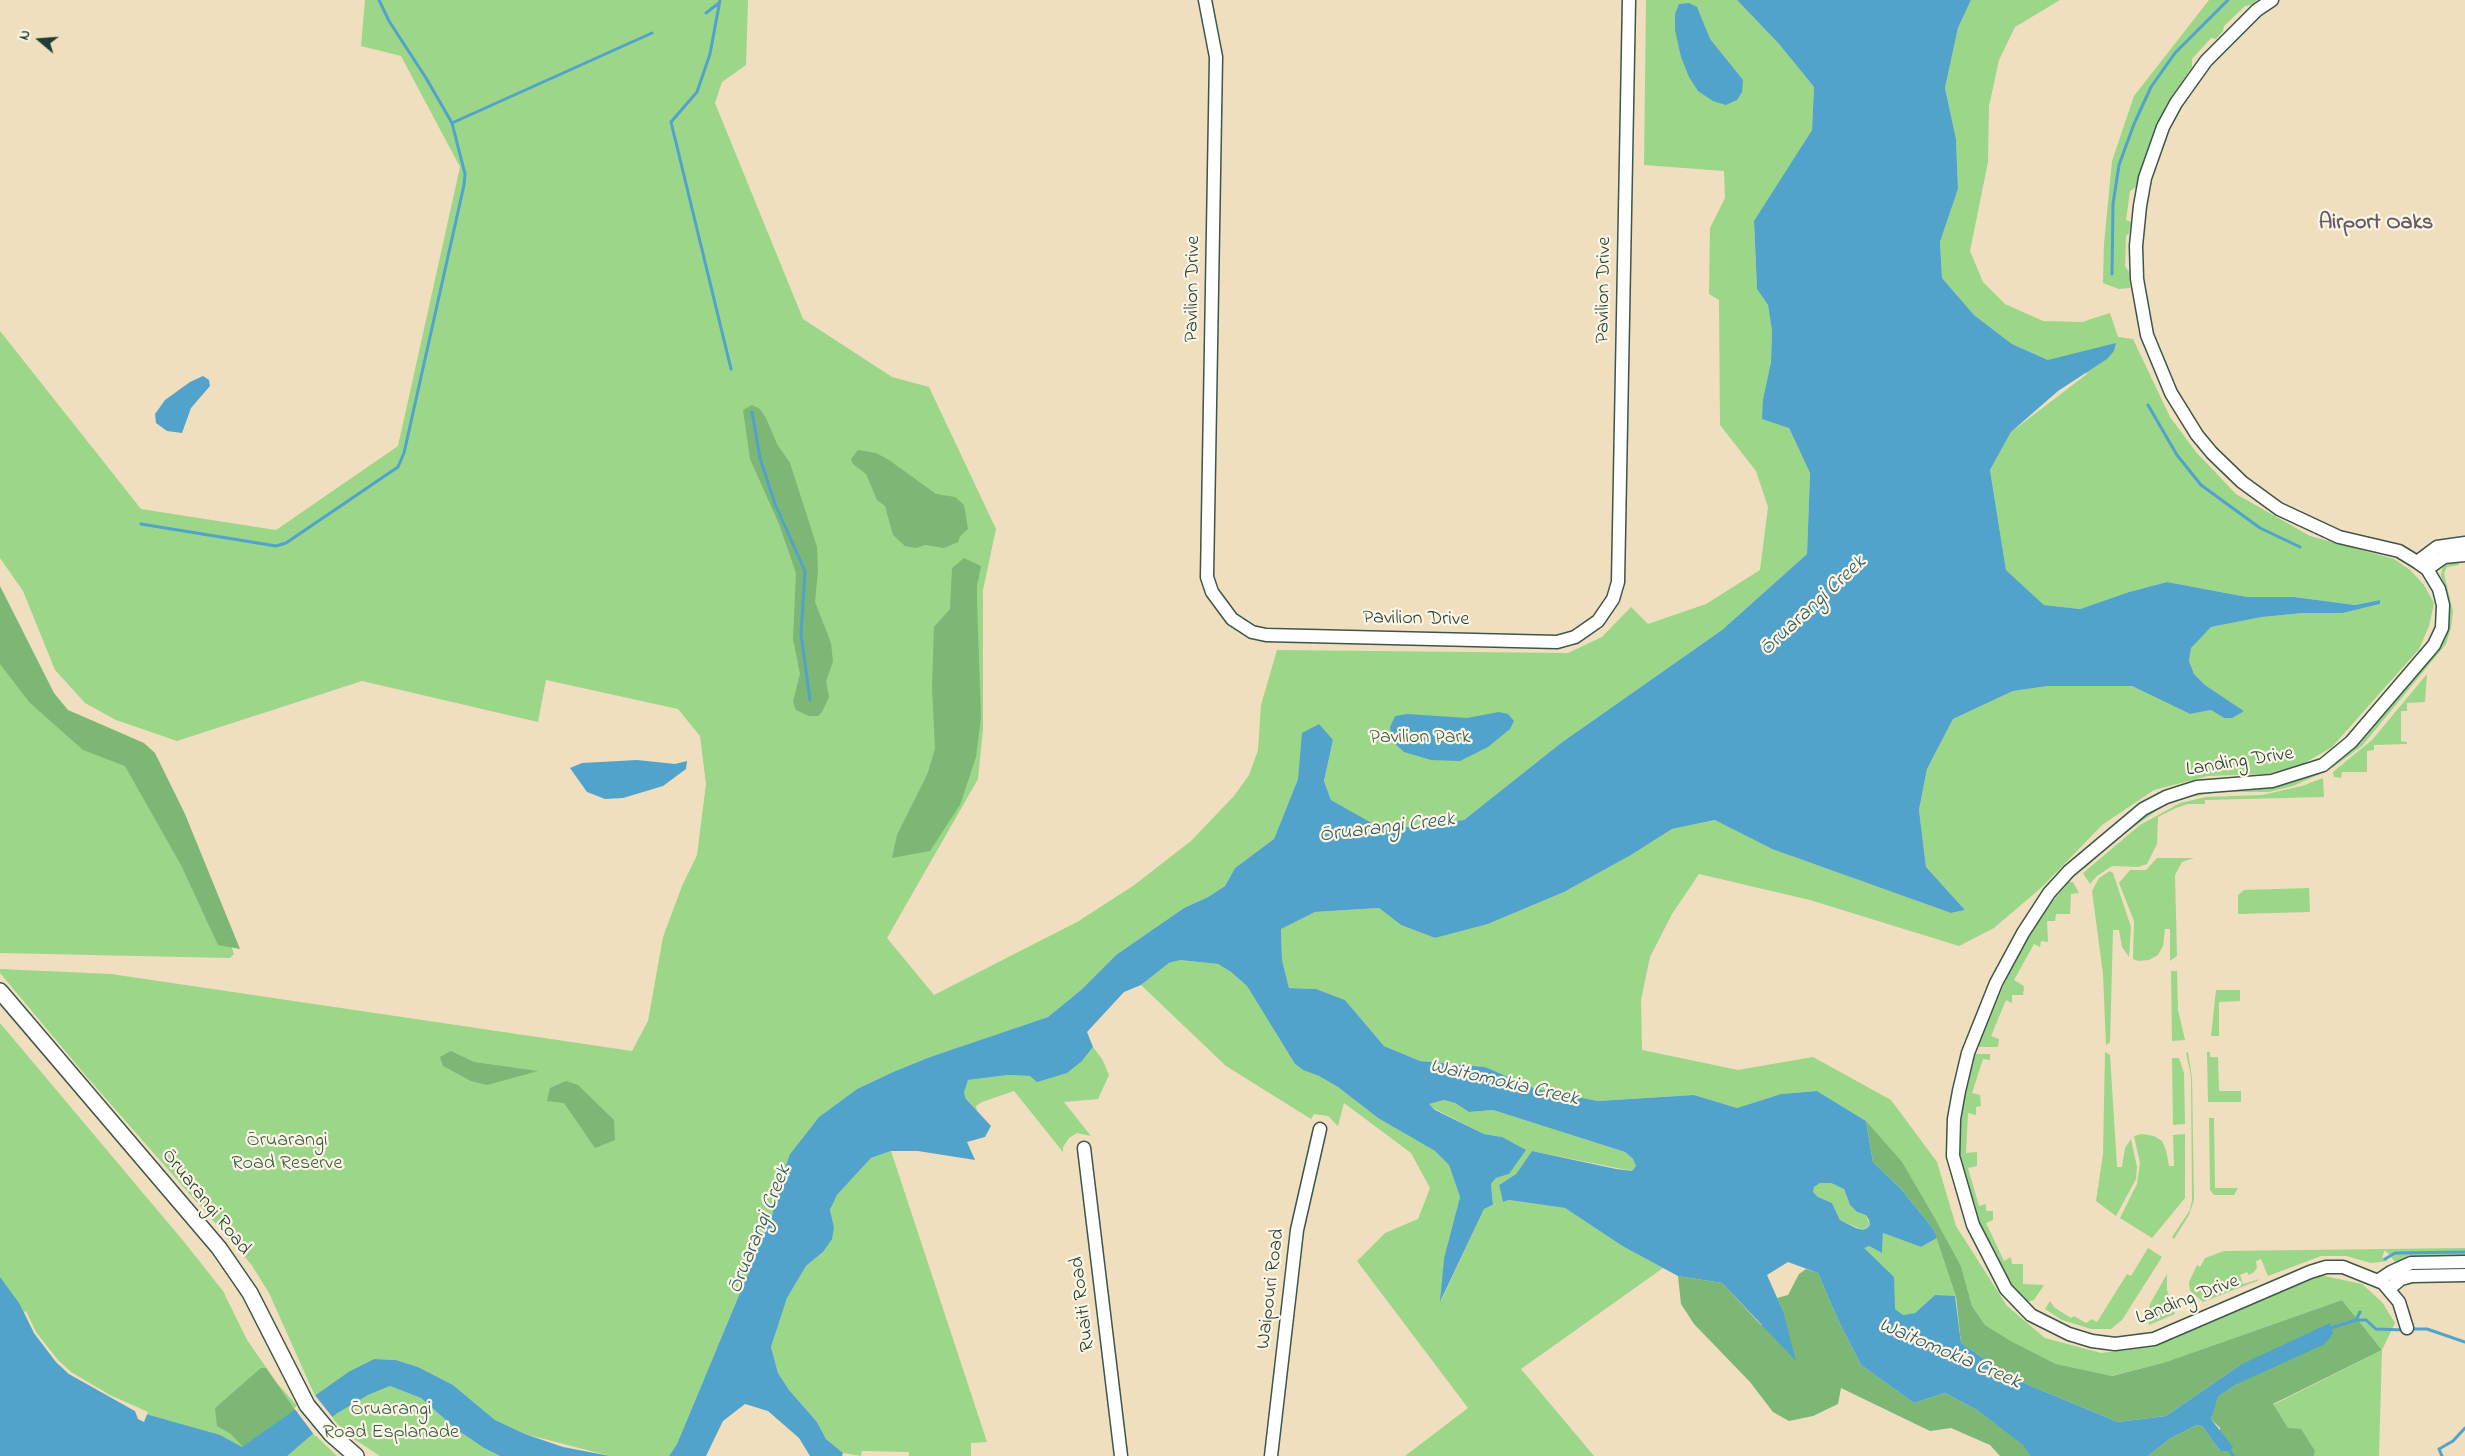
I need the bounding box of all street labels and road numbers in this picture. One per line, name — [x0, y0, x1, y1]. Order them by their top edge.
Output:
street label: Pavilion Drive — [1181, 236, 1207, 342]
street label: Pavilion Drive — [1592, 237, 1618, 343]
street label: Pavilion Drive — [1363, 607, 1469, 633]
street label: Landing Drive — [2185, 743, 2295, 783]
street label: Ōruarangi Road — [155, 1145, 255, 1261]
street label: Waipouri Road — [1253, 1228, 1291, 1350]
street label: Ruaiti Road — [1066, 1255, 1102, 1353]
street label: Landing Drive — [2133, 1270, 2243, 1332]

